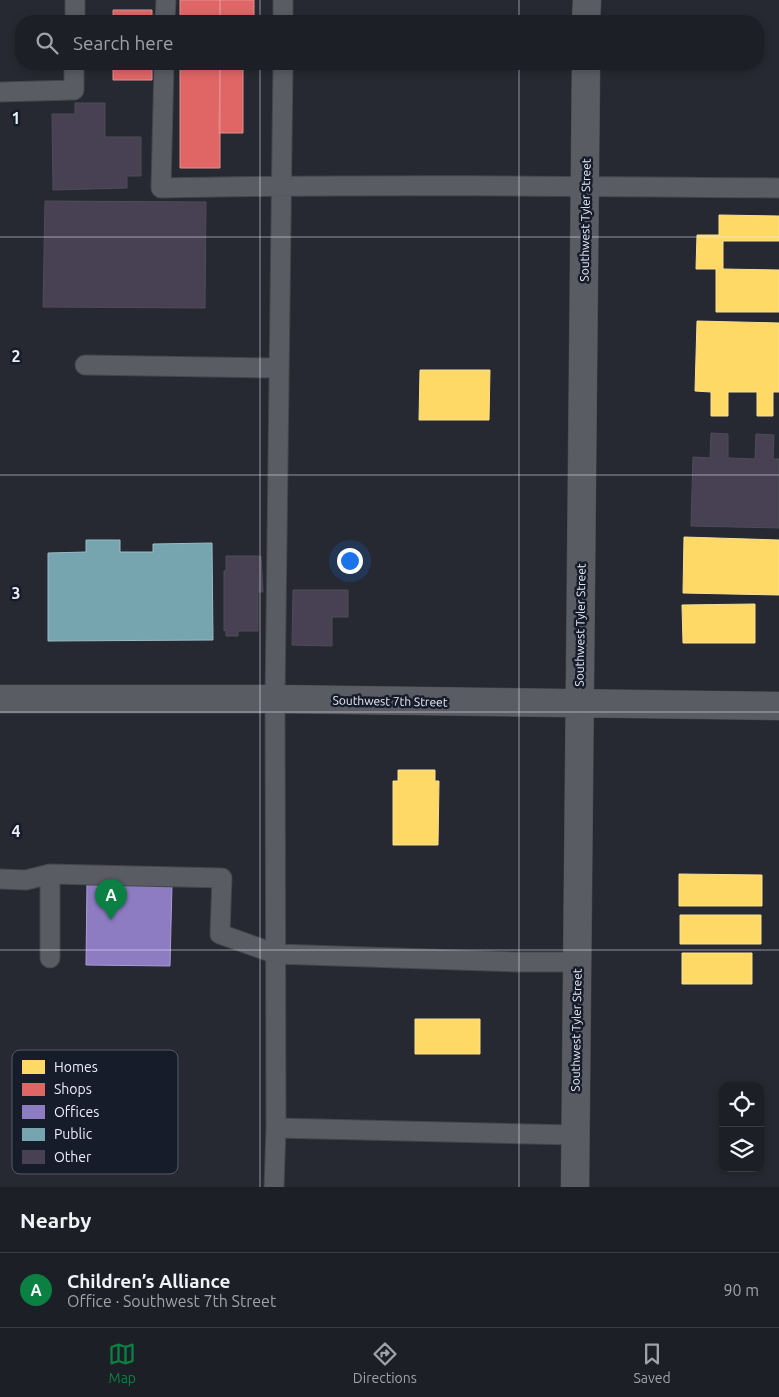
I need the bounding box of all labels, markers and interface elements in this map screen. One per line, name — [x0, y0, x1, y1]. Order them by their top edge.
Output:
search box — [15, 15, 764, 70]
icon: search — [33, 29, 61, 57]
text: Search here — [73, 32, 173, 54]
text: 1 — [11, 109, 21, 127]
street label: Southwest Tyler Street — [577, 158, 593, 282]
text: 2 — [11, 347, 21, 365]
your location — [337, 548, 363, 574]
street label: Southwest Tyler Street — [572, 563, 588, 687]
text: 3 — [11, 584, 21, 602]
street label: Southwest 7th Street — [332, 693, 448, 709]
text: 4 — [11, 822, 21, 840]
pin: A — [95, 879, 127, 920]
street label: Southwest Tyler Street — [568, 968, 584, 1092]
legend — [12, 1050, 178, 1174]
text: Homes — [54, 1059, 98, 1075]
text: Shops — [54, 1081, 92, 1097]
map controls — [719, 1082, 764, 1172]
button: locate — [719, 1082, 764, 1127]
text: Offices — [54, 1104, 99, 1120]
text: Public — [54, 1126, 93, 1142]
button: layers — [719, 1127, 764, 1172]
text: Other — [54, 1149, 92, 1165]
text: Nearby — [20, 1208, 91, 1232]
text: Children’s Alliance — [67, 1270, 231, 1292]
text: A — [30, 1281, 42, 1299]
text: 90 m — [723, 1281, 759, 1299]
text: Office · Southwest 7th Street — [67, 1292, 276, 1310]
tab: Map — [108, 1340, 136, 1386]
tab: Directions — [353, 1340, 417, 1386]
tab: Saved — [633, 1340, 671, 1386]

